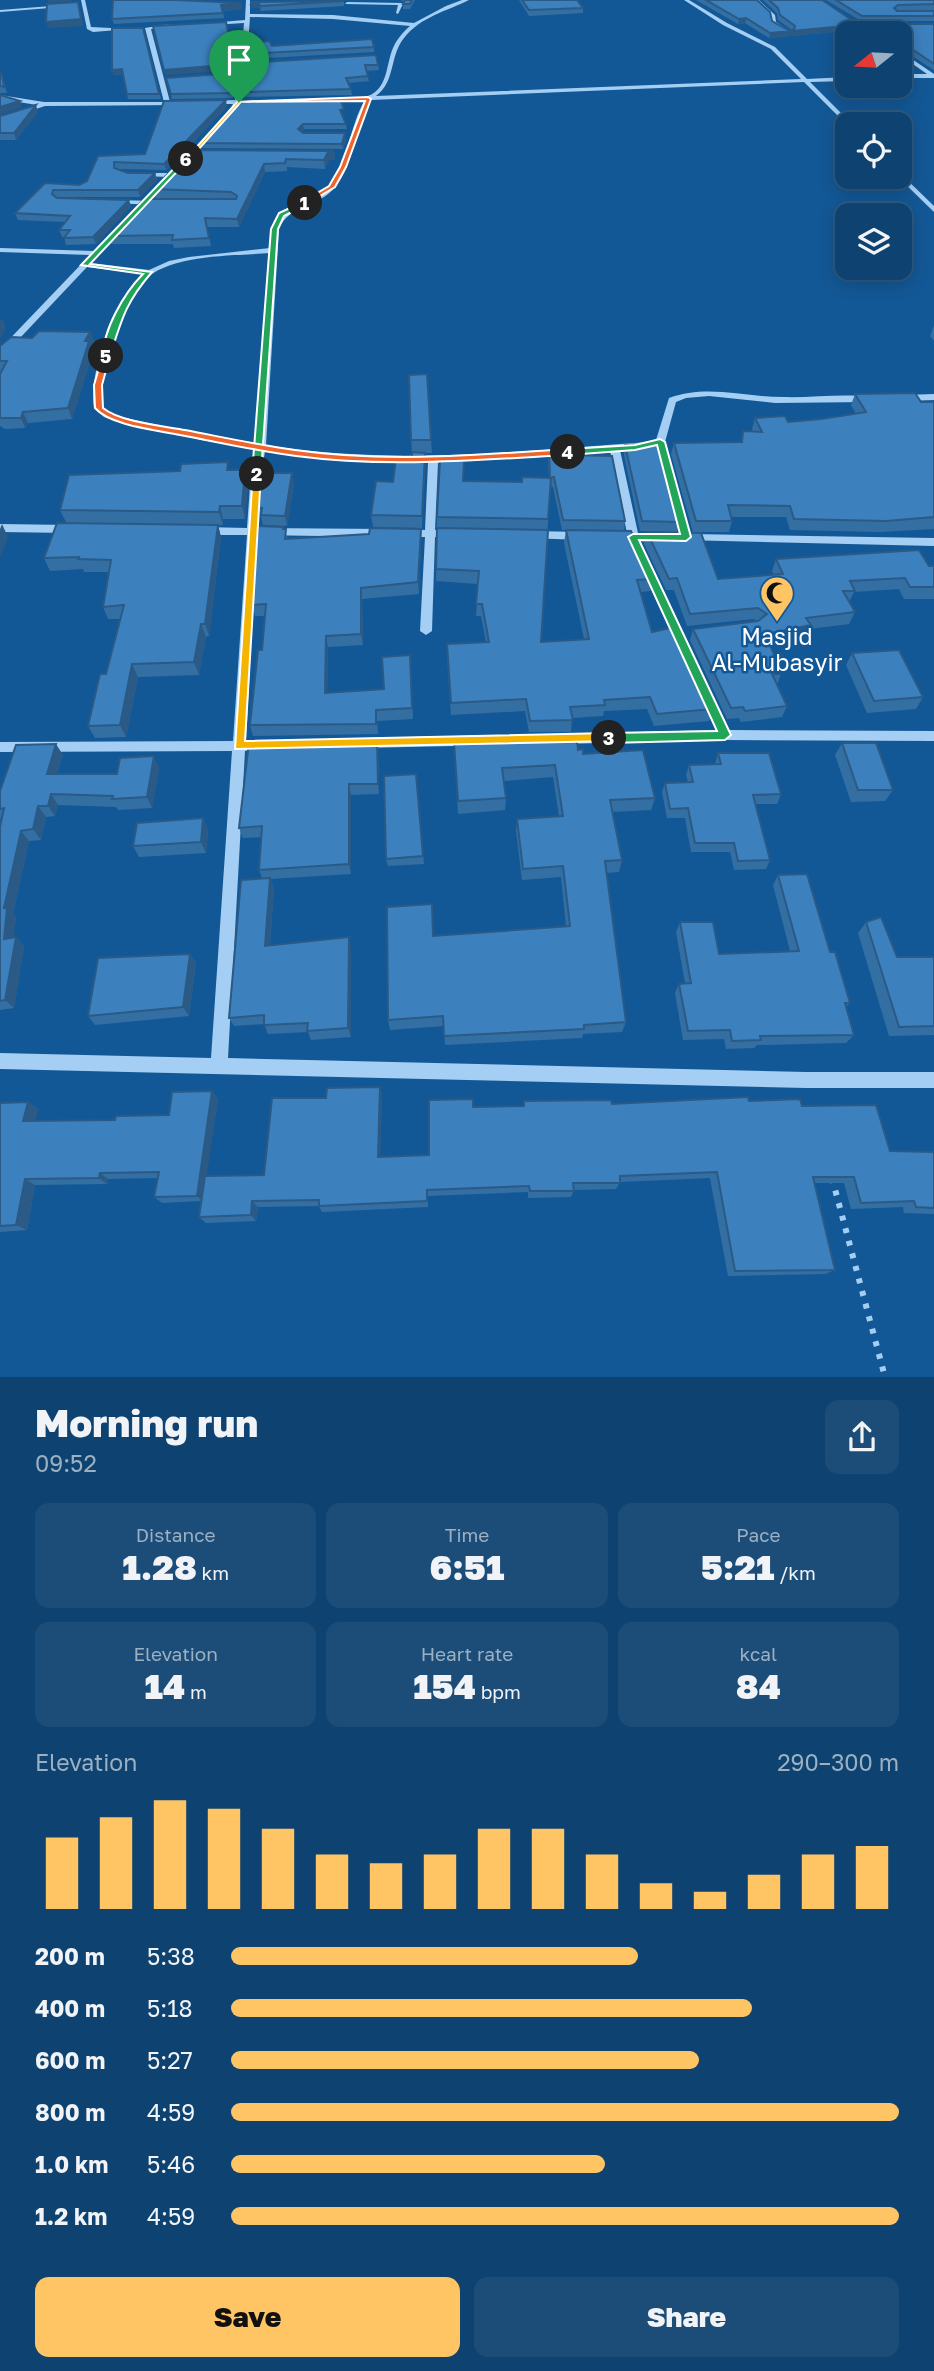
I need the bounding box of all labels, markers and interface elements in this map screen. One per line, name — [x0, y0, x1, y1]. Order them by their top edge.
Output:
north arrow — [835, 21, 912, 98]
map controls — [835, 21, 912, 280]
pin — [209, 30, 269, 102]
icon: arrive — [220, 41, 258, 79]
button: locate — [835, 112, 912, 189]
pin: 6 — [168, 142, 204, 176]
text: 6 — [179, 147, 192, 170]
pin: 1 — [288, 186, 322, 220]
text: 1 — [300, 191, 309, 214]
button: layers — [835, 203, 912, 280]
pin: 5 — [88, 338, 124, 374]
text: 5 — [100, 344, 111, 367]
pin: 4 — [550, 434, 586, 470]
text: 4 — [562, 440, 573, 463]
pin: 2 — [240, 456, 274, 491]
text: 2 — [251, 462, 262, 485]
mosque icon: Masjid Al-Mubasyir — [758, 574, 796, 623]
place label: Masjid Al-Mubasyir — [711, 622, 843, 676]
pin: 3 — [592, 720, 626, 756]
text: 3 — [603, 726, 614, 749]
text: Morning run — [35, 1400, 258, 1445]
button: share — [825, 1400, 899, 1474]
text: 09:52 — [35, 1449, 97, 1477]
text: Distance — [136, 1523, 216, 1546]
text: Time — [445, 1523, 489, 1546]
text: Pace — [736, 1523, 781, 1546]
text: 1.28 — [122, 1546, 197, 1588]
text: 6:51 — [430, 1546, 504, 1588]
text: 5:21 — [701, 1546, 775, 1588]
text: km — [197, 1561, 229, 1584]
text: /km — [775, 1561, 816, 1584]
text: Elevation — [133, 1642, 218, 1665]
text: Heart rate — [421, 1642, 513, 1665]
text: kcal — [740, 1642, 777, 1665]
text: 14 — [145, 1665, 185, 1707]
text: 154 — [413, 1665, 476, 1707]
text: 84 — [736, 1665, 781, 1707]
text: m — [185, 1680, 207, 1703]
text: bpm — [476, 1680, 521, 1703]
text: Elevation — [35, 1748, 137, 1776]
text: 290–300 m — [777, 1748, 899, 1776]
text: 200 m — [35, 1942, 105, 1970]
text: 5:38 — [147, 1942, 195, 1970]
text: 400 m — [35, 1994, 105, 2022]
text: 5:18 — [147, 1994, 192, 2022]
text: 600 m — [35, 2046, 105, 2074]
text: 5:27 — [147, 2046, 193, 2074]
text: 800 m — [35, 2098, 106, 2126]
text: 4:59 — [147, 2098, 195, 2126]
text: 1.0 km — [35, 2150, 108, 2178]
text: 5:46 — [147, 2150, 195, 2178]
text: 1.2 km — [35, 2202, 107, 2230]
text: 4:59 — [147, 2202, 195, 2230]
button: Save — [35, 2277, 460, 2357]
button: Share — [474, 2277, 899, 2357]

